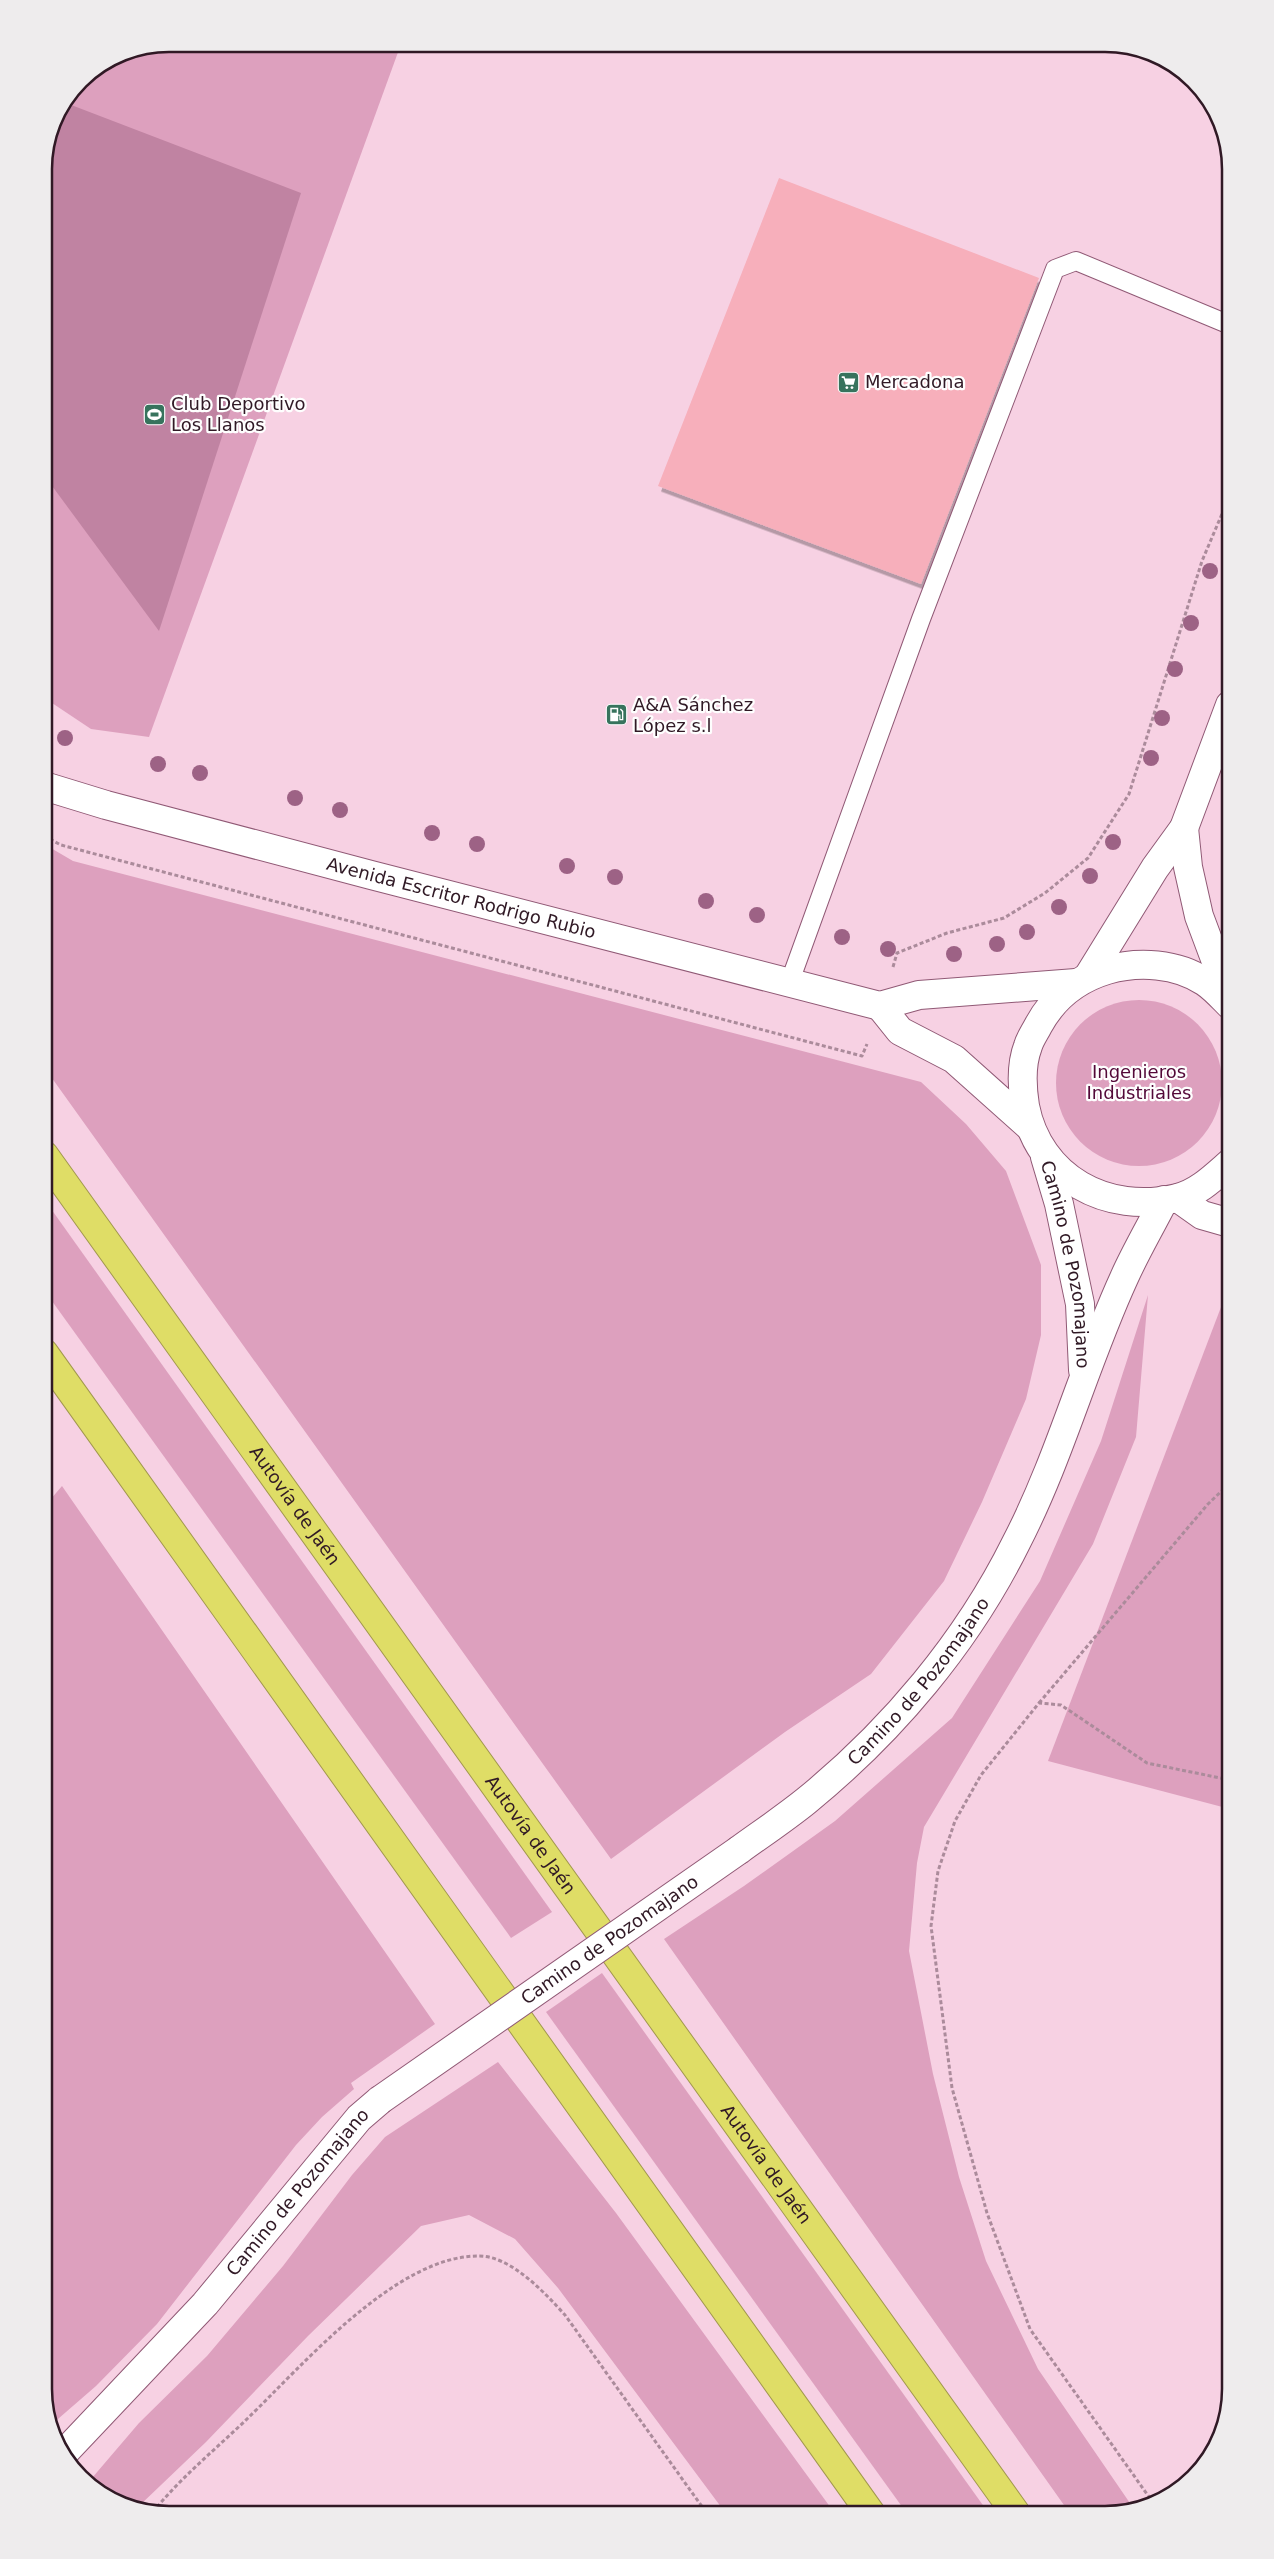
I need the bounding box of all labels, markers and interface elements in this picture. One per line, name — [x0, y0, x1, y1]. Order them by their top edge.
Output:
supermarket icon: Mercadona — [837, 370, 861, 394]
place label: Mercadona — [865, 371, 964, 392]
place label: Club Deportivo Los Llanos — [171, 393, 306, 435]
sports icon: Club Deportivo Los Llanos — [143, 402, 167, 426]
place label: A&A Sánchez López s.l — [633, 694, 753, 736]
fuel station icon: A&A Sánchez López s.l — [605, 703, 629, 727]
street label: Avenida Escritor Rodrigo Rubio — [324, 853, 598, 942]
park label: Ingenieros Industriales — [1087, 1061, 1191, 1103]
street label: Camino de Pozomajano — [1037, 1158, 1094, 1369]
street label: Autovía de Jaén — [246, 1442, 345, 1569]
street label: Camino de Pozomajano — [843, 1593, 993, 1769]
street label: Autovía de Jaén — [481, 1771, 581, 1898]
street label: Camino de Pozomajano — [517, 1871, 702, 2009]
street label: Autovía de Jaén — [717, 2100, 816, 2228]
street label: Camino de Pozomajano — [222, 2103, 373, 2280]

